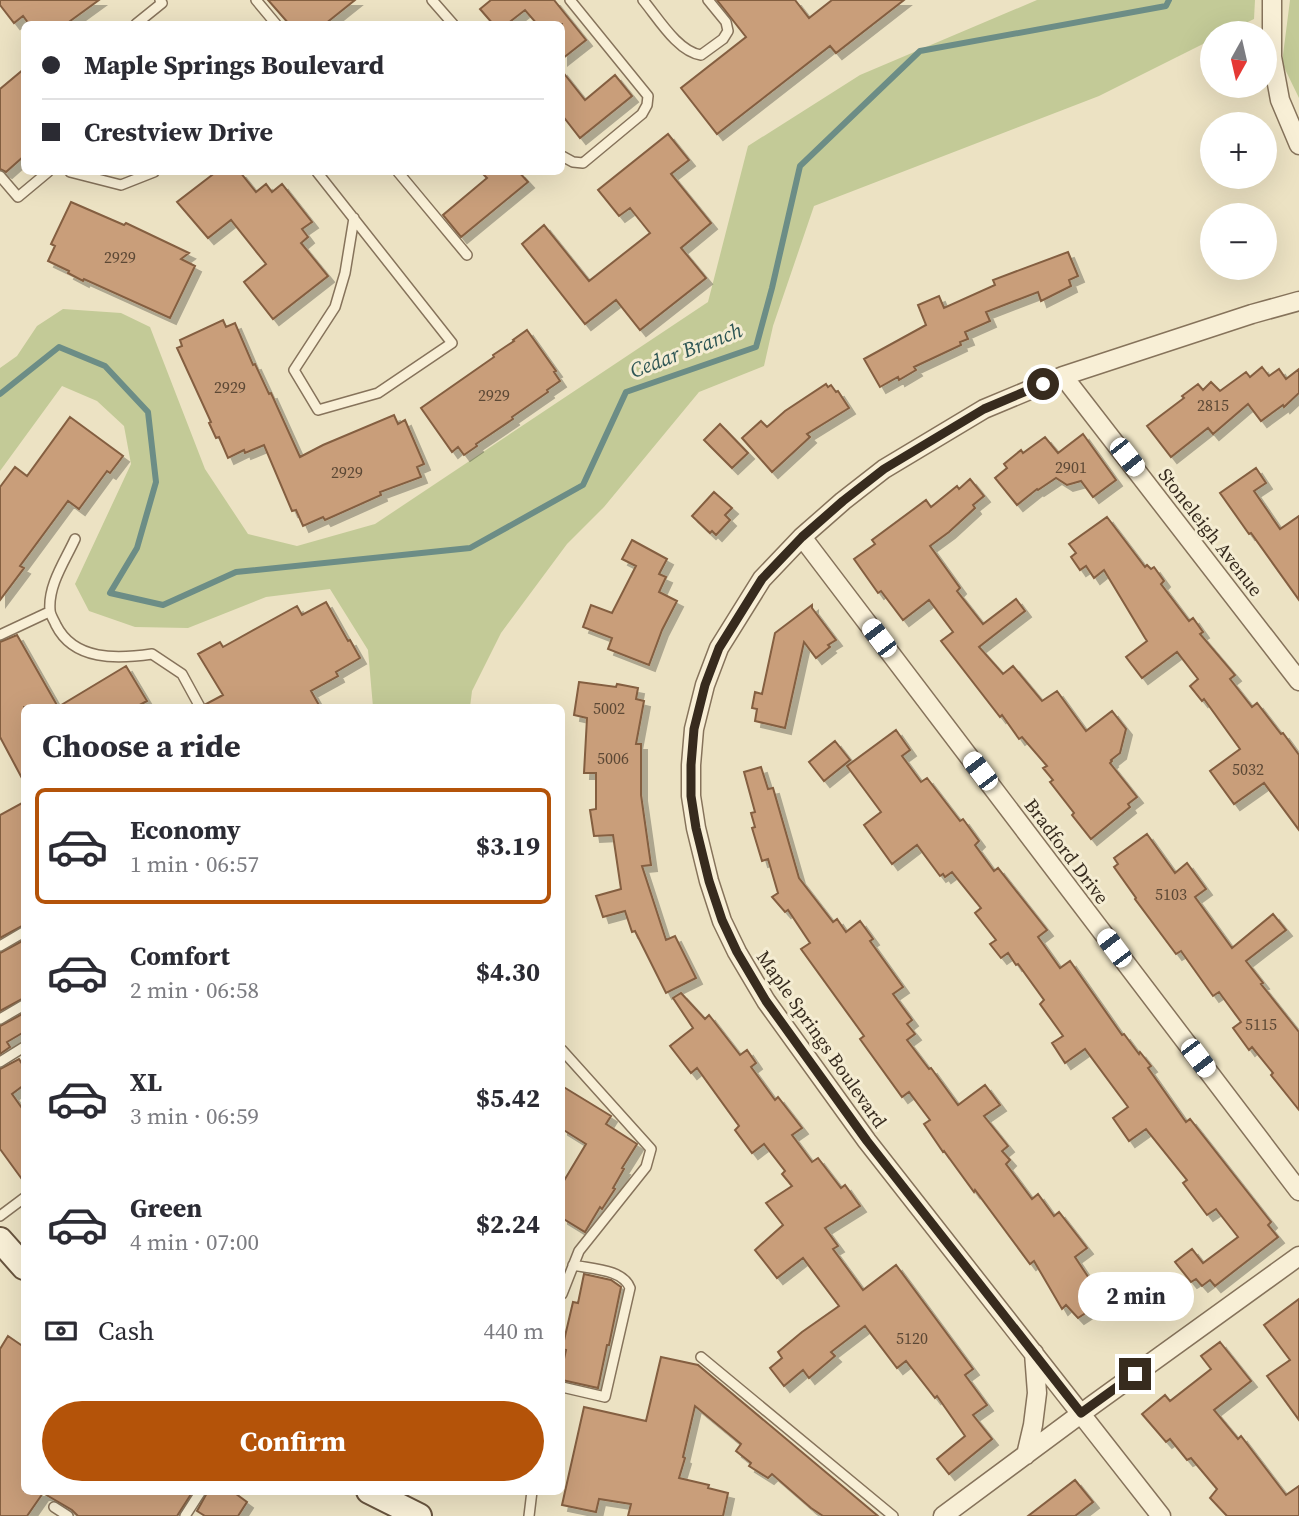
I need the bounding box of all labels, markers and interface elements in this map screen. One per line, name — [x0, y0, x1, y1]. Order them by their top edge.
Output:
north arrow — [1200, 21, 1278, 98]
map controls — [1200, 21, 1277, 280]
text: Maple Springs Boulevard — [84, 47, 384, 83]
button: + — [1200, 112, 1277, 189]
text: Crestview Drive — [84, 114, 273, 150]
button: − — [1200, 203, 1277, 280]
house number: 2929 — [104, 246, 136, 268]
water label: Cedar Branch — [626, 315, 747, 385]
route start — [1027, 368, 1059, 400]
house number: 2929 — [214, 376, 246, 398]
house number: 2929 — [478, 384, 510, 406]
house number: 2815 — [1197, 394, 1229, 416]
car — [1106, 434, 1149, 480]
house number: 2901 — [1055, 456, 1087, 478]
house number: 2929 — [331, 461, 363, 483]
street label: Stoneleigh Avenue — [1153, 463, 1269, 601]
car — [858, 615, 901, 661]
house number: 5002 — [593, 697, 625, 719]
text: Choose a ride — [42, 724, 241, 768]
house number: 5006 — [597, 747, 629, 769]
car — [959, 748, 1002, 794]
house number: 5032 — [1232, 758, 1264, 780]
street label: Bradford Drive — [1019, 793, 1115, 909]
text: Economy — [130, 812, 241, 848]
icon: car — [46, 815, 109, 878]
text: $3.19 — [476, 828, 540, 864]
text: 1 min · 06:57 — [130, 848, 259, 880]
house number: 5103 — [1155, 883, 1187, 905]
car — [1093, 925, 1136, 971]
text: Comfort — [130, 938, 230, 974]
icon: car — [46, 941, 109, 1004]
street label: Maple Springs Boulevard — [751, 945, 893, 1133]
text: $4.30 — [476, 954, 540, 990]
text: 2 min · 06:58 — [130, 974, 259, 1006]
house number: 5115 — [1245, 1013, 1277, 1035]
car — [1177, 1035, 1220, 1081]
text: XL — [130, 1064, 162, 1100]
icon: car — [46, 1067, 109, 1130]
text: $5.42 — [476, 1080, 540, 1116]
text: 3 min · 06:59 — [130, 1100, 259, 1132]
text: Green — [130, 1190, 202, 1226]
icon: car — [46, 1193, 109, 1256]
text: $2.24 — [476, 1206, 540, 1242]
text: 4 min · 07:00 — [130, 1226, 259, 1258]
callout: 2 min — [1077, 1272, 1193, 1322]
text: 2 min — [1106, 1280, 1166, 1312]
icon: cash — [42, 1312, 80, 1350]
text: Cash — [98, 1313, 154, 1349]
text: 440 m — [483, 1315, 544, 1347]
house number: 5120 — [896, 1327, 928, 1349]
route end — [1119, 1358, 1151, 1390]
button: Confirm — [42, 1401, 544, 1481]

